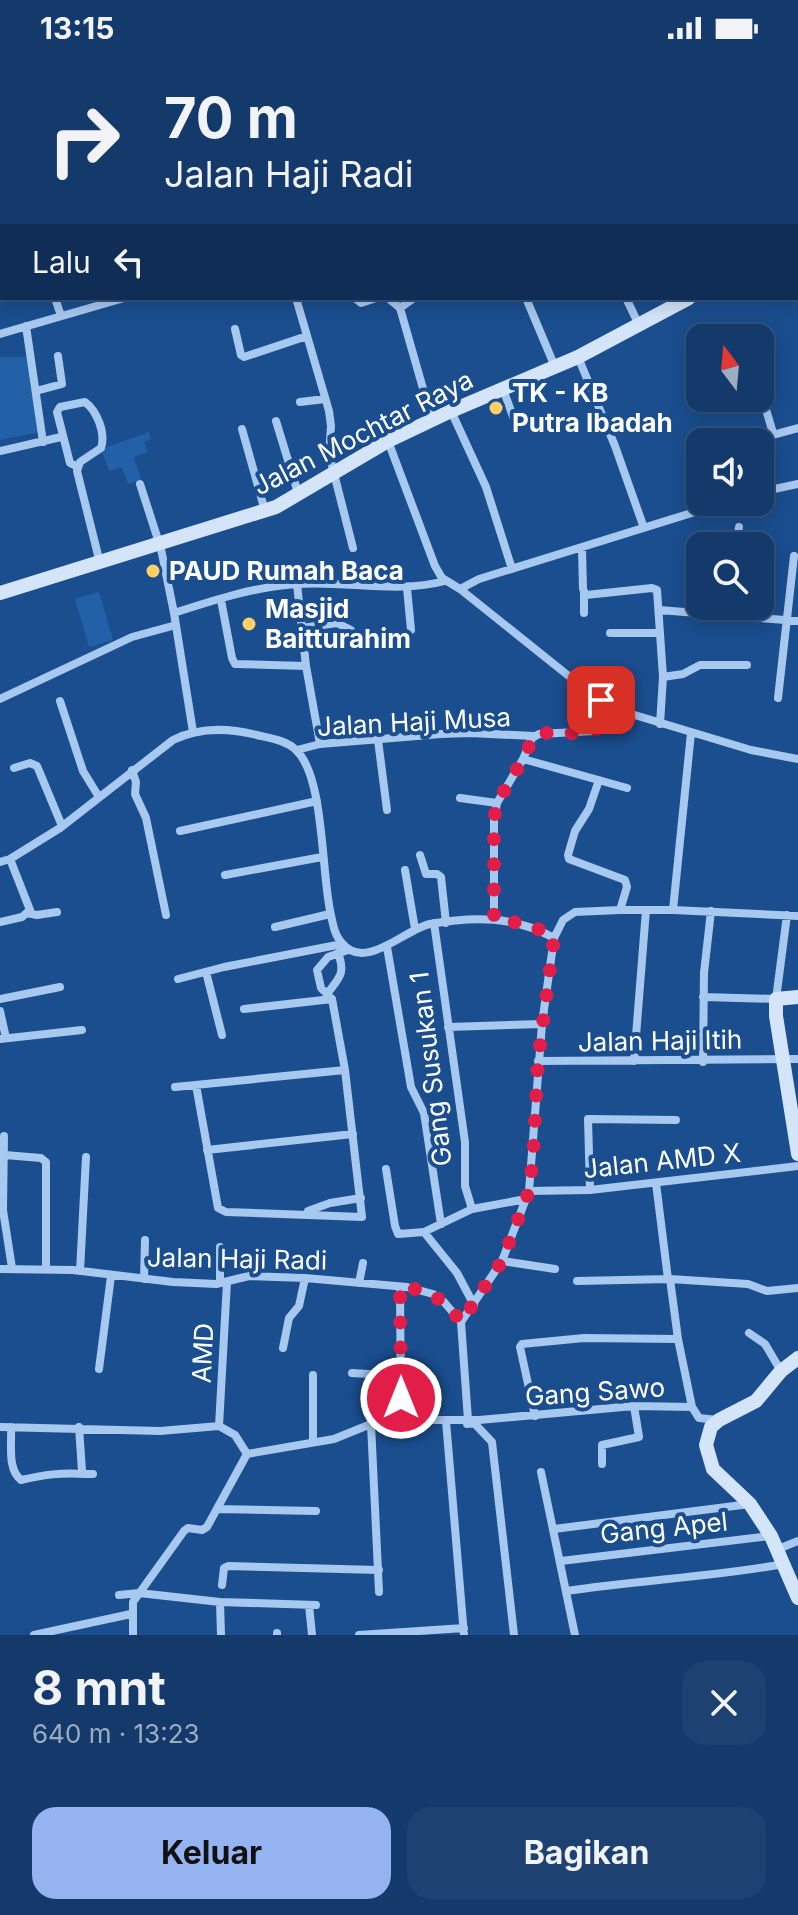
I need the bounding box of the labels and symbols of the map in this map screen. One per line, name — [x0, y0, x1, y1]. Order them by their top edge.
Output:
north arrow — [686, 324, 774, 412]
street label: Jalan Mochtar Raya — [248, 364, 478, 501]
place label: TK - KB Putra Ibadah — [512, 377, 673, 438]
marker: TK - KB Putra Ibadah — [487, 399, 505, 417]
place label: PAUD Rumah Baca — [169, 555, 404, 586]
marker: PAUD Rumah Baca — [144, 562, 162, 580]
place label: Masjid Baitturahim — [265, 593, 411, 654]
marker: Masjid Baitturahim — [240, 615, 258, 633]
pin — [567, 666, 635, 734]
street label: Jalan Haji Musa — [316, 701, 512, 742]
street label: Gang Susukan 1 — [403, 970, 458, 1168]
street label: Jalan Haji Itih — [578, 1024, 742, 1057]
street label: Jalan AMD X — [582, 1137, 742, 1184]
street label: Jalan Haji Radi — [147, 1241, 327, 1276]
street label: AMD — [185, 1322, 220, 1384]
position arrow — [359, 1356, 443, 1440]
street label: Gang Sawo — [524, 1371, 666, 1412]
street label: Gang Apel — [599, 1505, 729, 1550]

